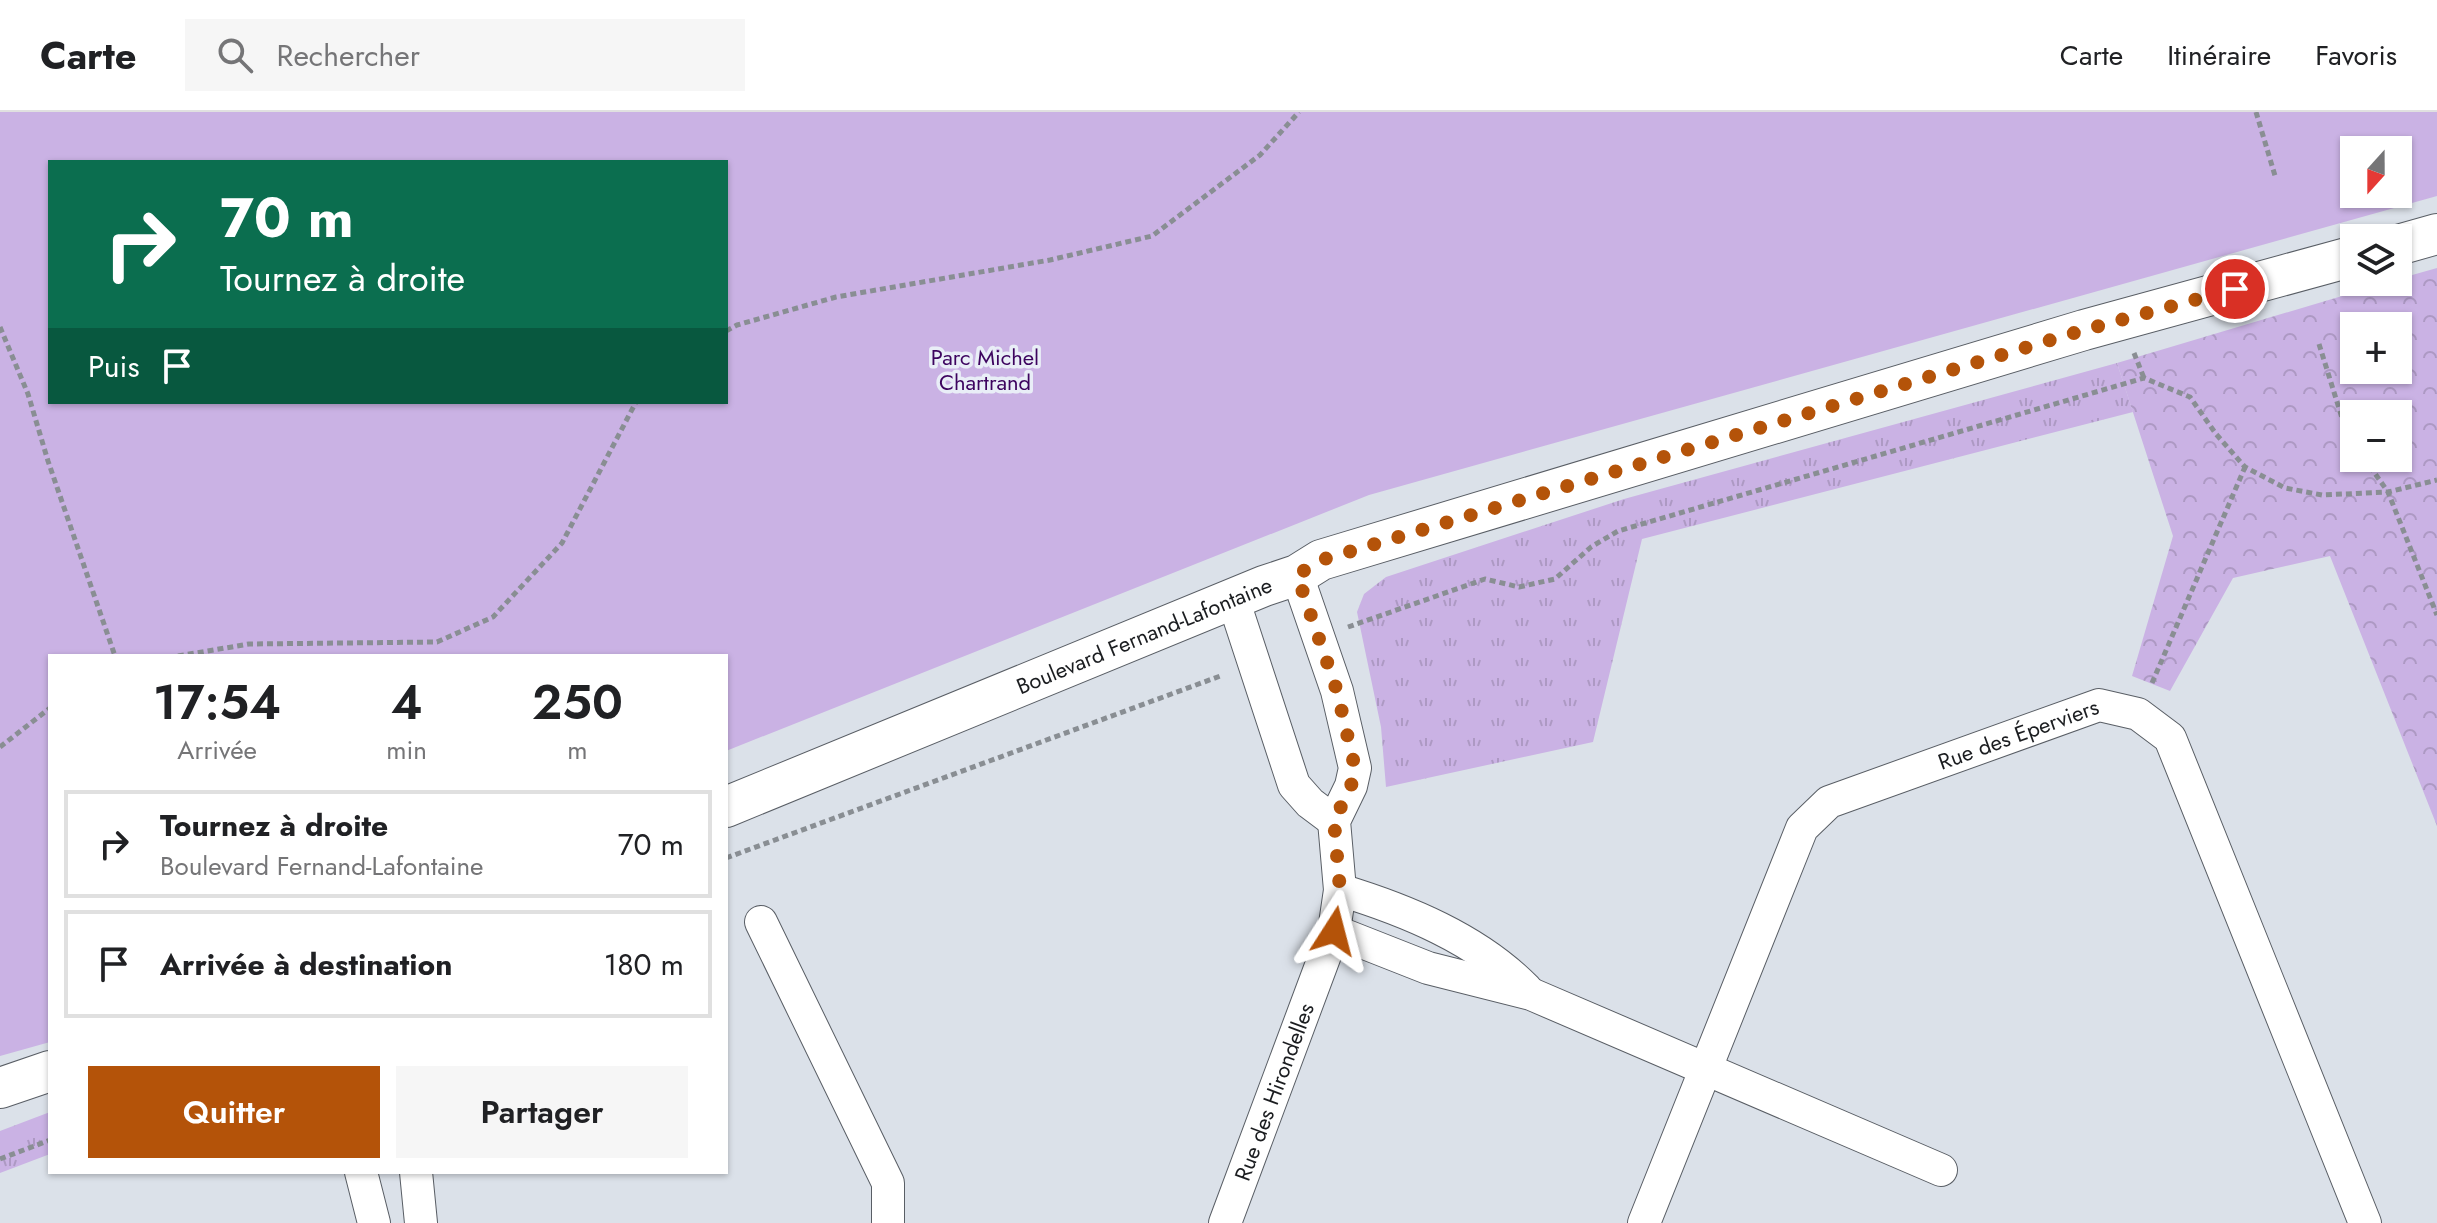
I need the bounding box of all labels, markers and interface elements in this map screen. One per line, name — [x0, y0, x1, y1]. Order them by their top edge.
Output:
search box — [185, 19, 745, 91]
text: Carte — [40, 28, 137, 83]
icon: search — [213, 33, 257, 77]
text: Rechercher — [277, 34, 420, 77]
text: Carte — [2060, 35, 2123, 76]
text: Itinéraire — [2167, 35, 2271, 76]
text: Favoris — [2315, 35, 2397, 76]
north arrow — [2340, 136, 2412, 208]
map controls — [2340, 136, 2412, 472]
text: 70 m — [220, 177, 354, 258]
icon: right — [88, 192, 192, 296]
button: layers — [2340, 224, 2412, 296]
text: Tournez à droite — [220, 252, 465, 304]
pin — [2201, 255, 2269, 323]
icon: arrive — [2213, 267, 2257, 311]
button: + — [2340, 312, 2412, 384]
park label: Parc Michel Chartrand — [931, 341, 1039, 398]
icon: arrive — [155, 344, 199, 388]
text: Puis — [88, 345, 139, 388]
button: − — [2340, 400, 2412, 472]
street label: Boulevard Fernand-Lafontaine — [1011, 568, 1276, 702]
text: 17:54 — [153, 668, 281, 737]
text: 4 — [391, 668, 422, 737]
text: 250 — [532, 668, 623, 737]
street label: Rue des Éperviers — [1933, 690, 2103, 778]
text: Arrivée — [177, 731, 257, 769]
text: min — [386, 731, 427, 769]
text: m — [567, 731, 588, 769]
text: Tournez à droite — [160, 804, 388, 847]
icon: right — [92, 822, 136, 866]
text: 70 m — [618, 823, 684, 866]
text: Boulevard Fernand-Lafontaine — [160, 847, 483, 885]
position arrow — [1292, 889, 1376, 973]
icon: arrive — [92, 942, 136, 986]
text: Arrivée à destination — [160, 943, 452, 986]
text: 180 m — [604, 943, 684, 986]
street label: Rue des Hirondelles — [1226, 998, 1322, 1185]
button: Quitter — [88, 1066, 380, 1158]
button: Partager — [396, 1066, 688, 1158]

